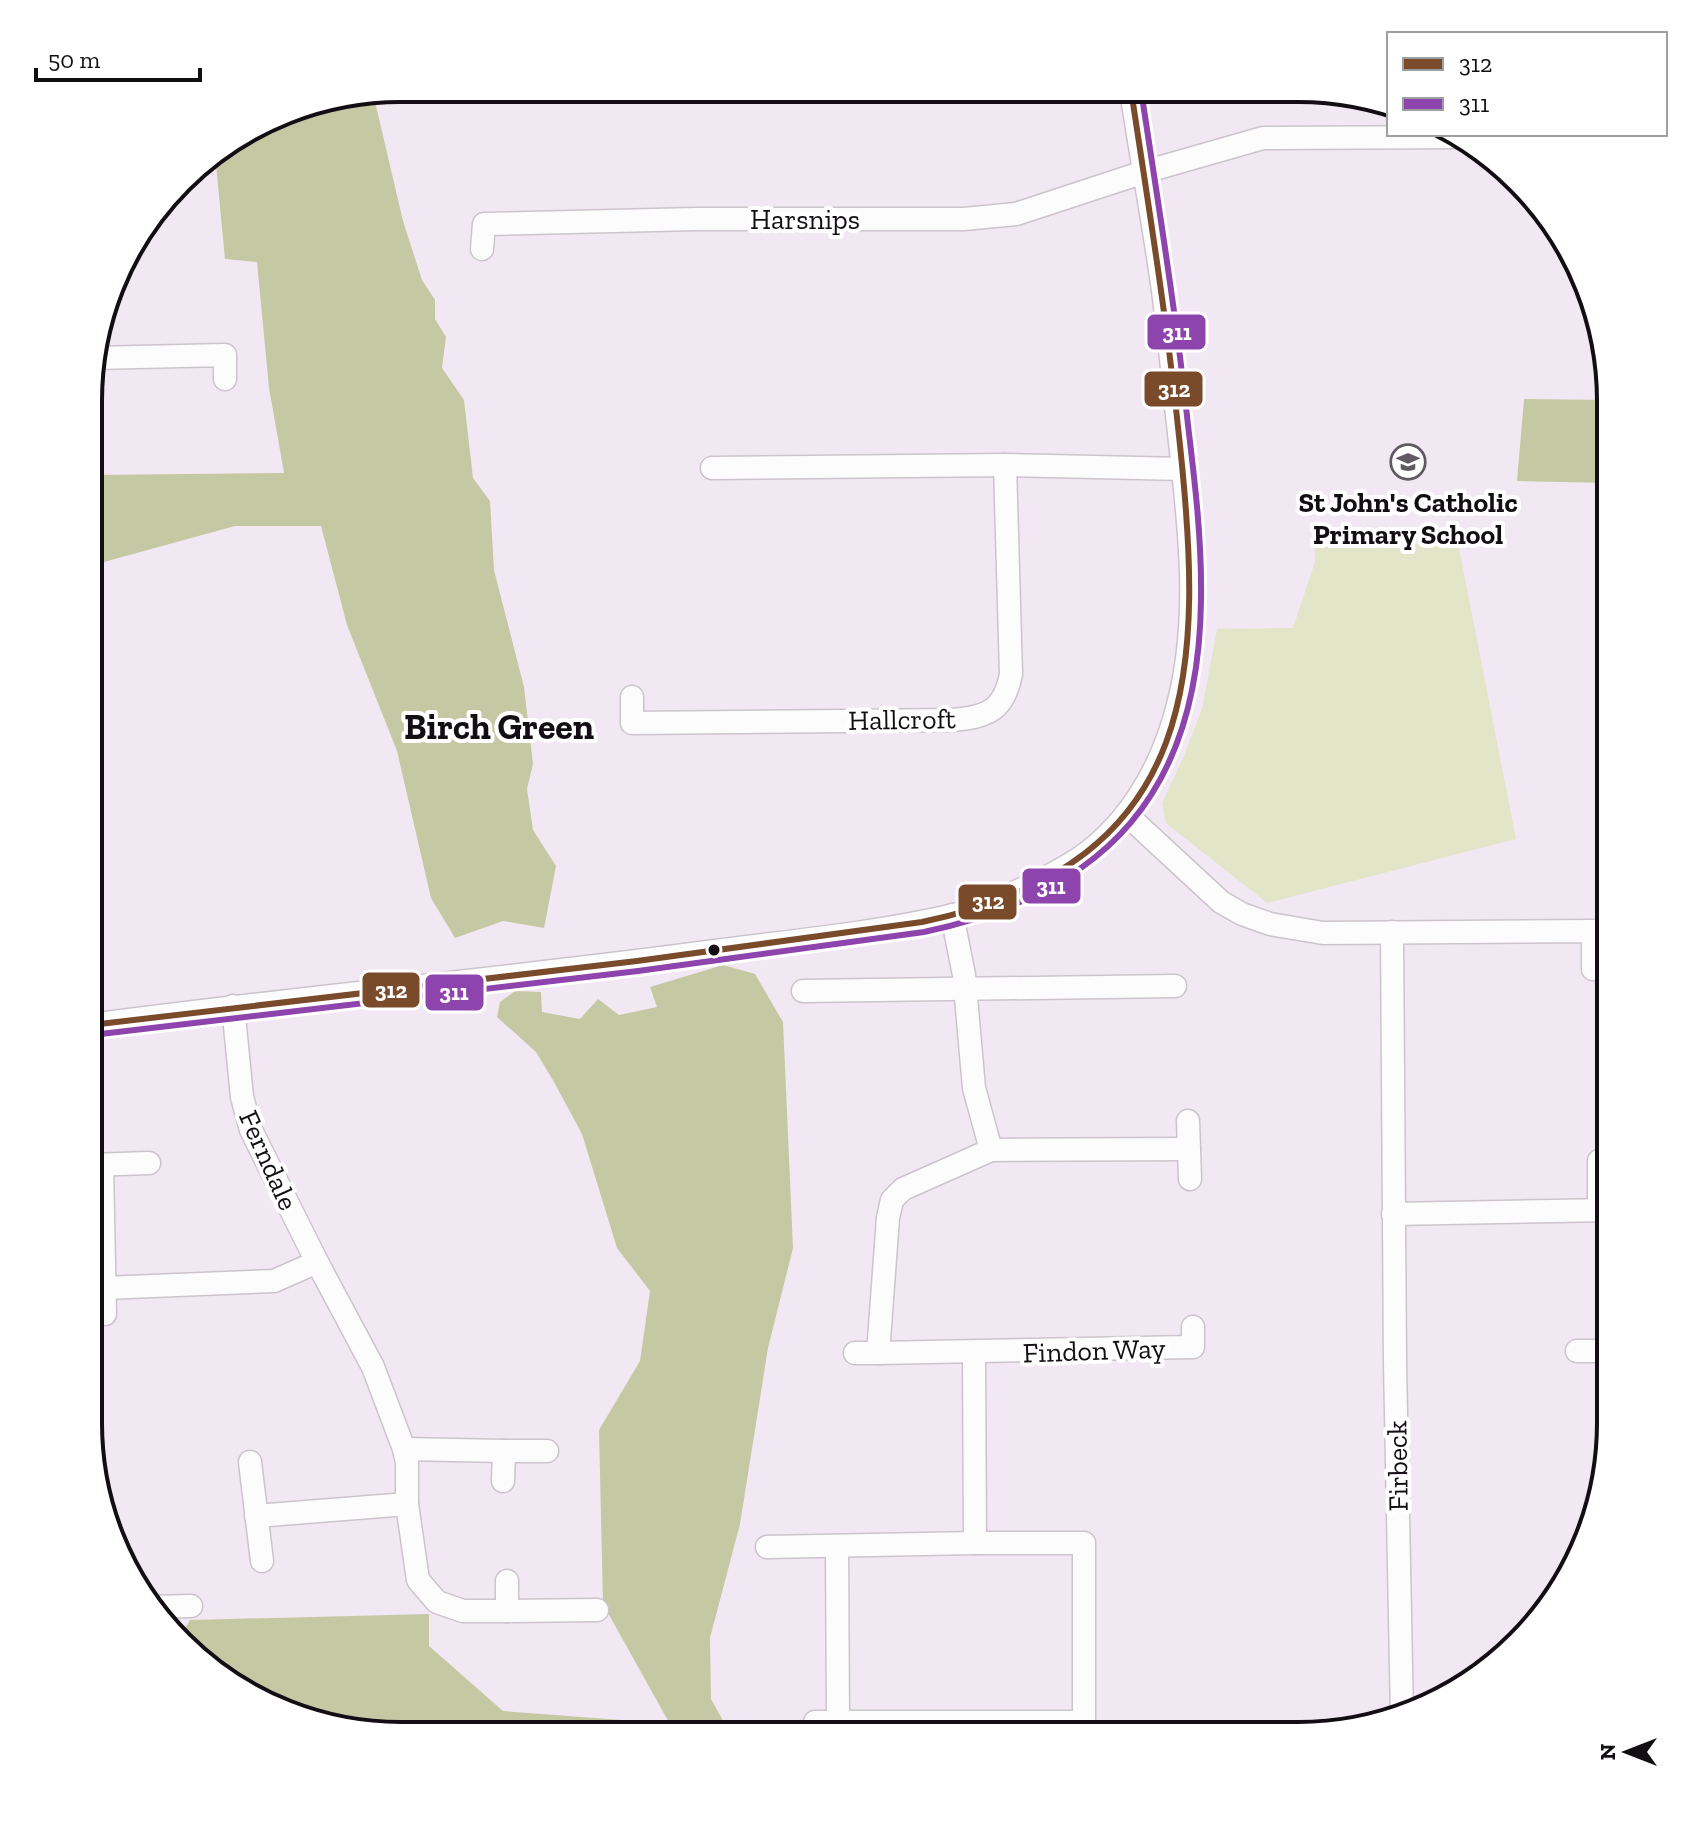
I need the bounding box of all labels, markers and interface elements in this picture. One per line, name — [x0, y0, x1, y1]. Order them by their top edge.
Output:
scale bar — [36, 32, 200, 82]
legend — [1387, 32, 1667, 136]
text: 50 m — [48, 45, 101, 74]
text: 312 — [1459, 49, 1492, 78]
text: 311 — [1459, 89, 1489, 118]
street label: Harsnips — [750, 203, 860, 236]
line badge: 311 — [1146, 313, 1207, 351]
text: 311 — [1162, 319, 1192, 346]
line badge: 312 — [1143, 370, 1204, 408]
text: 312 — [1158, 376, 1190, 403]
school or university icon: St John's Catholic Primary School — [1389, 443, 1427, 481]
place label: St John's Catholic Primary School — [1298, 486, 1518, 551]
street label: Hallcroft — [848, 702, 957, 737]
district label: Birch Green — [404, 705, 594, 748]
line badge: 311 — [1021, 867, 1082, 905]
text: 311 — [1036, 873, 1066, 900]
line badge: 312 — [957, 883, 1018, 921]
text: 312 — [972, 888, 1004, 915]
unlabelled marker — [706, 942, 722, 958]
line badge: 312 — [361, 971, 421, 1009]
line badge: 311 — [424, 973, 485, 1012]
text: 312 — [375, 977, 407, 1004]
text: 311 — [439, 979, 469, 1006]
street label: Ferndale — [232, 1105, 305, 1215]
street label: Findon Way — [1022, 1331, 1167, 1369]
street label: Firbeck — [1380, 1420, 1415, 1512]
north arrow — [1587, 1712, 1667, 1792]
text: N — [1594, 1743, 1621, 1760]

